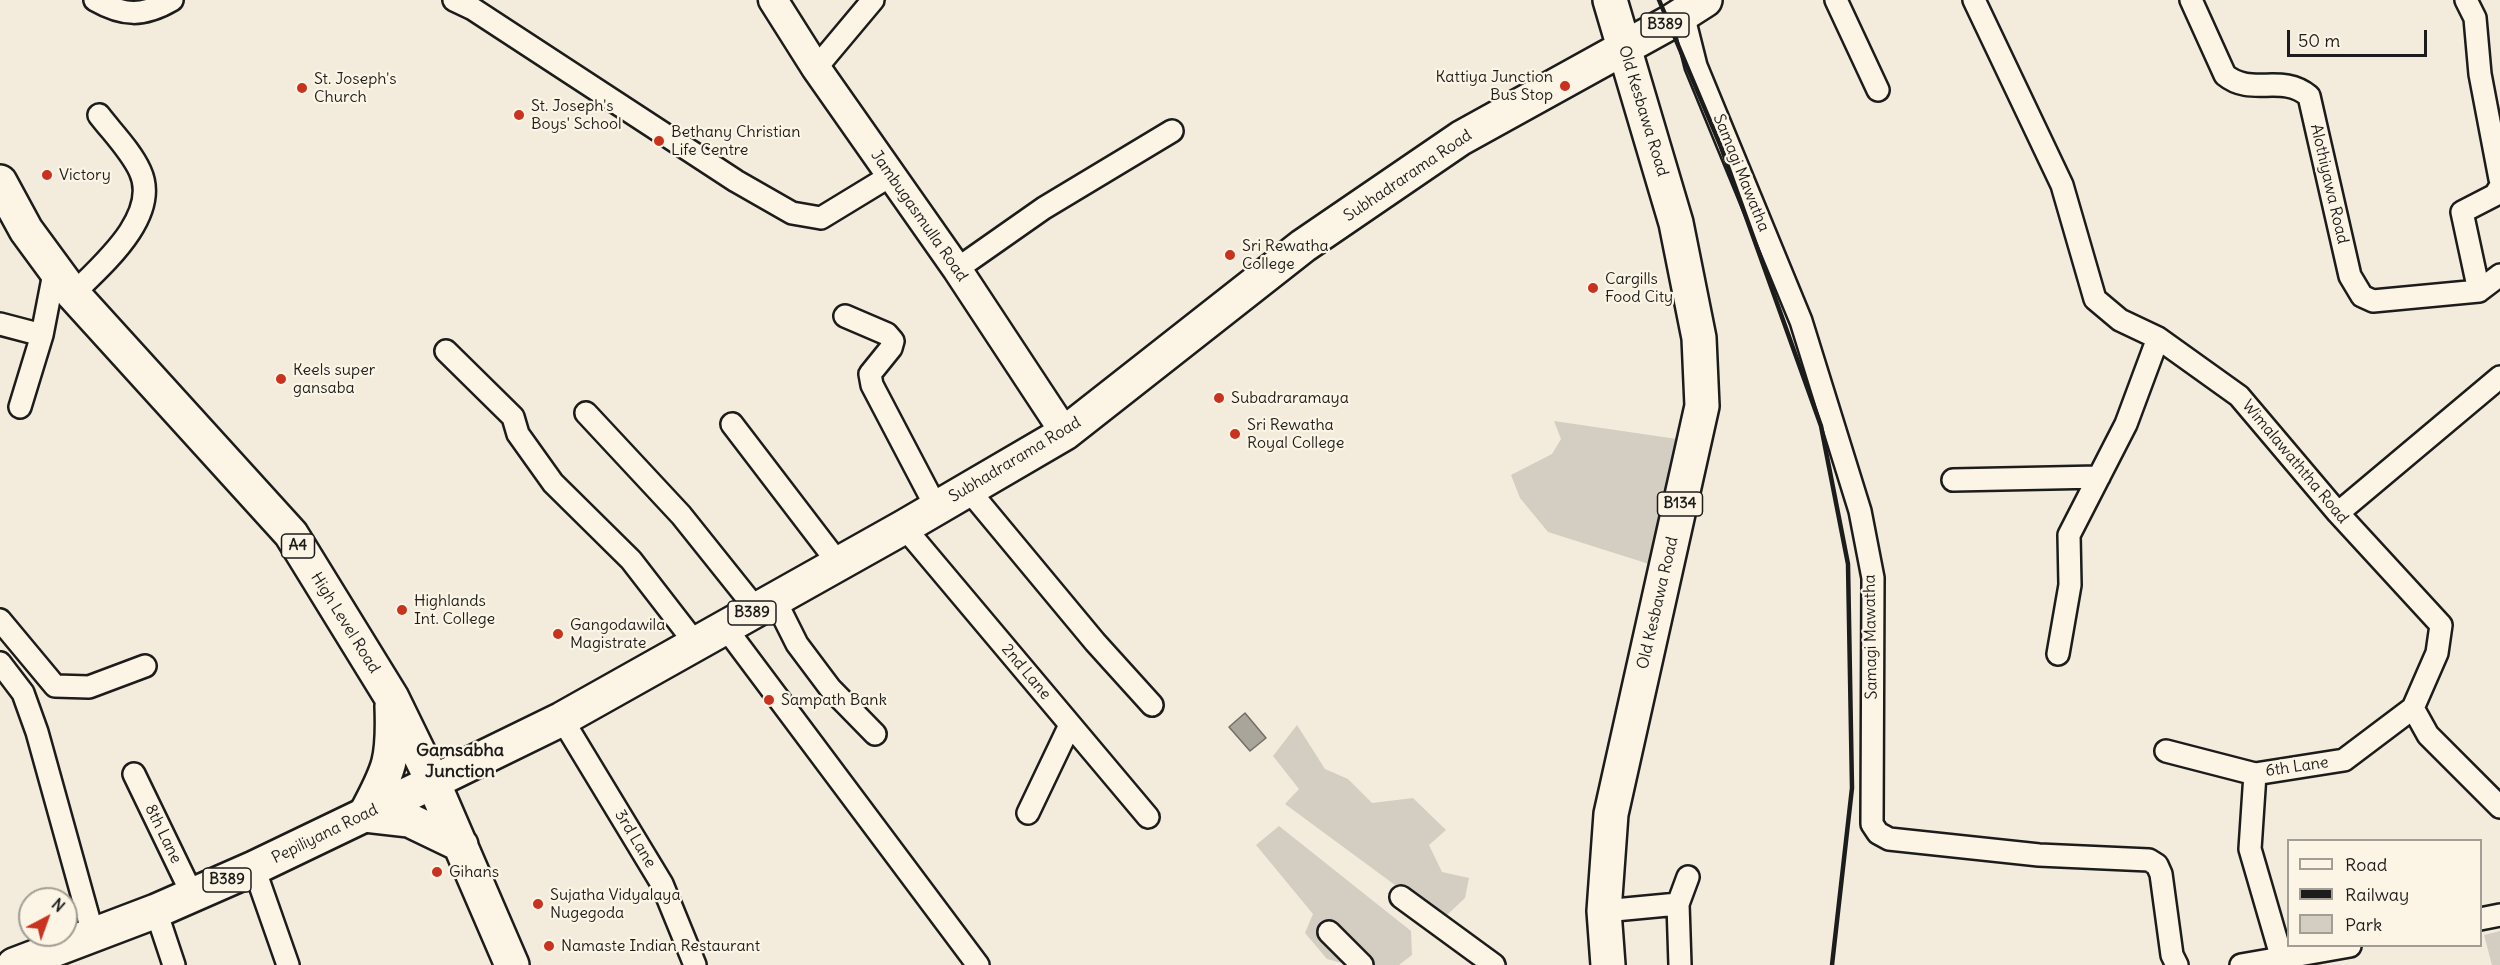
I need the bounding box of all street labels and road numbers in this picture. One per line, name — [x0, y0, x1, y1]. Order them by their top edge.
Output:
road number: B389 — [1641, 13, 1689, 37]
street label: Old Kesbawa Road — [1614, 43, 1672, 179]
street label: Samagi Mawatha — [1709, 111, 1773, 235]
street label: Alothiyawa Road — [2306, 122, 2352, 246]
street label: Subhadrarama Road — [1340, 126, 1476, 226]
street label: Jambugasmulla Road — [866, 147, 972, 285]
street label: Wimalawaththa Road — [2238, 396, 2352, 528]
street label: Subhadrarama Road — [946, 413, 1084, 507]
road number: B134 — [1658, 492, 1702, 516]
road number: A4 — [282, 534, 314, 558]
street label: Old Kesbawa Road — [1633, 535, 1683, 671]
street label: High Level Road — [306, 569, 384, 677]
street label: Samagi Mawatha — [1860, 574, 1882, 700]
road number: B389 — [728, 601, 776, 625]
street label: 2nd Lane — [997, 640, 1055, 704]
street label: 6th Lane — [2264, 753, 2330, 781]
street label: Pepiliyana Road — [269, 800, 381, 868]
street label: 8th Lane — [141, 801, 185, 867]
street label: 3rd Lane — [610, 807, 660, 871]
road number: B389 — [203, 868, 251, 892]

